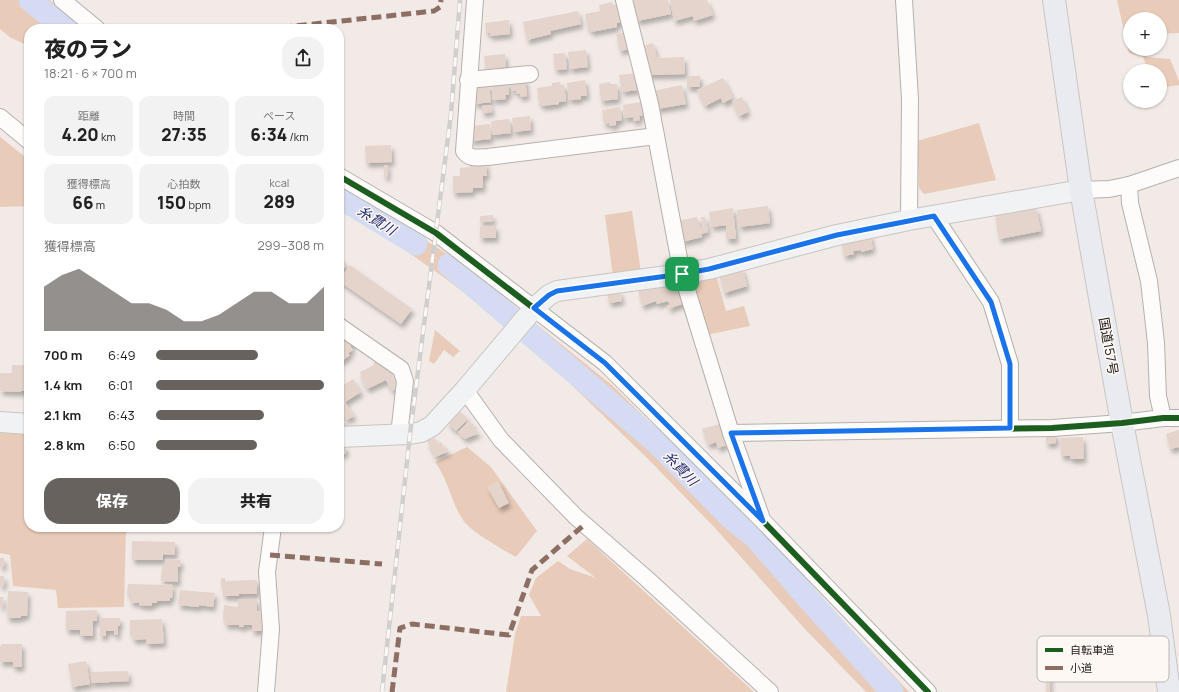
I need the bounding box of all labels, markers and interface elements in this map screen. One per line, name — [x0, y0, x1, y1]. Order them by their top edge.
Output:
map controls — [1123, 12, 1167, 108]
button: + — [1123, 12, 1167, 56]
text: 夜のラン — [44, 34, 132, 64]
button: share — [282, 37, 324, 79]
text: 18:21 · 6 × 700 m — [44, 64, 137, 82]
button: − — [1123, 64, 1167, 108]
text: 距離 — [78, 108, 100, 123]
text: 時間 — [173, 108, 195, 123]
text: ペース — [263, 108, 296, 123]
text: 4.20 — [62, 123, 99, 146]
text: 27:35 — [161, 123, 207, 146]
text: 6:34 — [250, 123, 287, 146]
text: km — [99, 129, 116, 144]
text: /km — [287, 129, 309, 144]
text: kcal — [269, 175, 289, 190]
text: 獲得標高 — [67, 176, 111, 191]
text: 心拍数 — [167, 176, 200, 191]
text: 289 — [264, 190, 295, 213]
text: 66 — [72, 191, 93, 214]
text: 150 — [157, 191, 186, 214]
text: m — [93, 197, 105, 212]
text: bpm — [186, 197, 211, 212]
water label: 糸貫川 — [354, 201, 402, 240]
text: 299–308 m — [257, 236, 324, 254]
text: 獲得標高 — [44, 237, 96, 255]
pin — [665, 257, 699, 291]
icon: arrive — [671, 263, 693, 285]
street label: 国道157号 — [1095, 316, 1123, 376]
text: 700 m — [44, 346, 82, 364]
text: 6:49 — [108, 346, 136, 364]
text: 1.4 km — [44, 376, 82, 394]
text: 6:01 — [108, 376, 133, 394]
text: 2.1 km — [44, 406, 81, 424]
text: 6:43 — [108, 406, 135, 424]
text: 2.8 km — [44, 436, 85, 454]
text: 6:50 — [108, 436, 135, 454]
water label: 糸貫川 — [660, 446, 704, 491]
button: 保存 — [44, 478, 180, 524]
button: 共有 — [188, 478, 324, 524]
legend — [1037, 636, 1169, 682]
text: 自転車道 — [1070, 642, 1114, 657]
text: 小道 — [1070, 660, 1092, 675]

